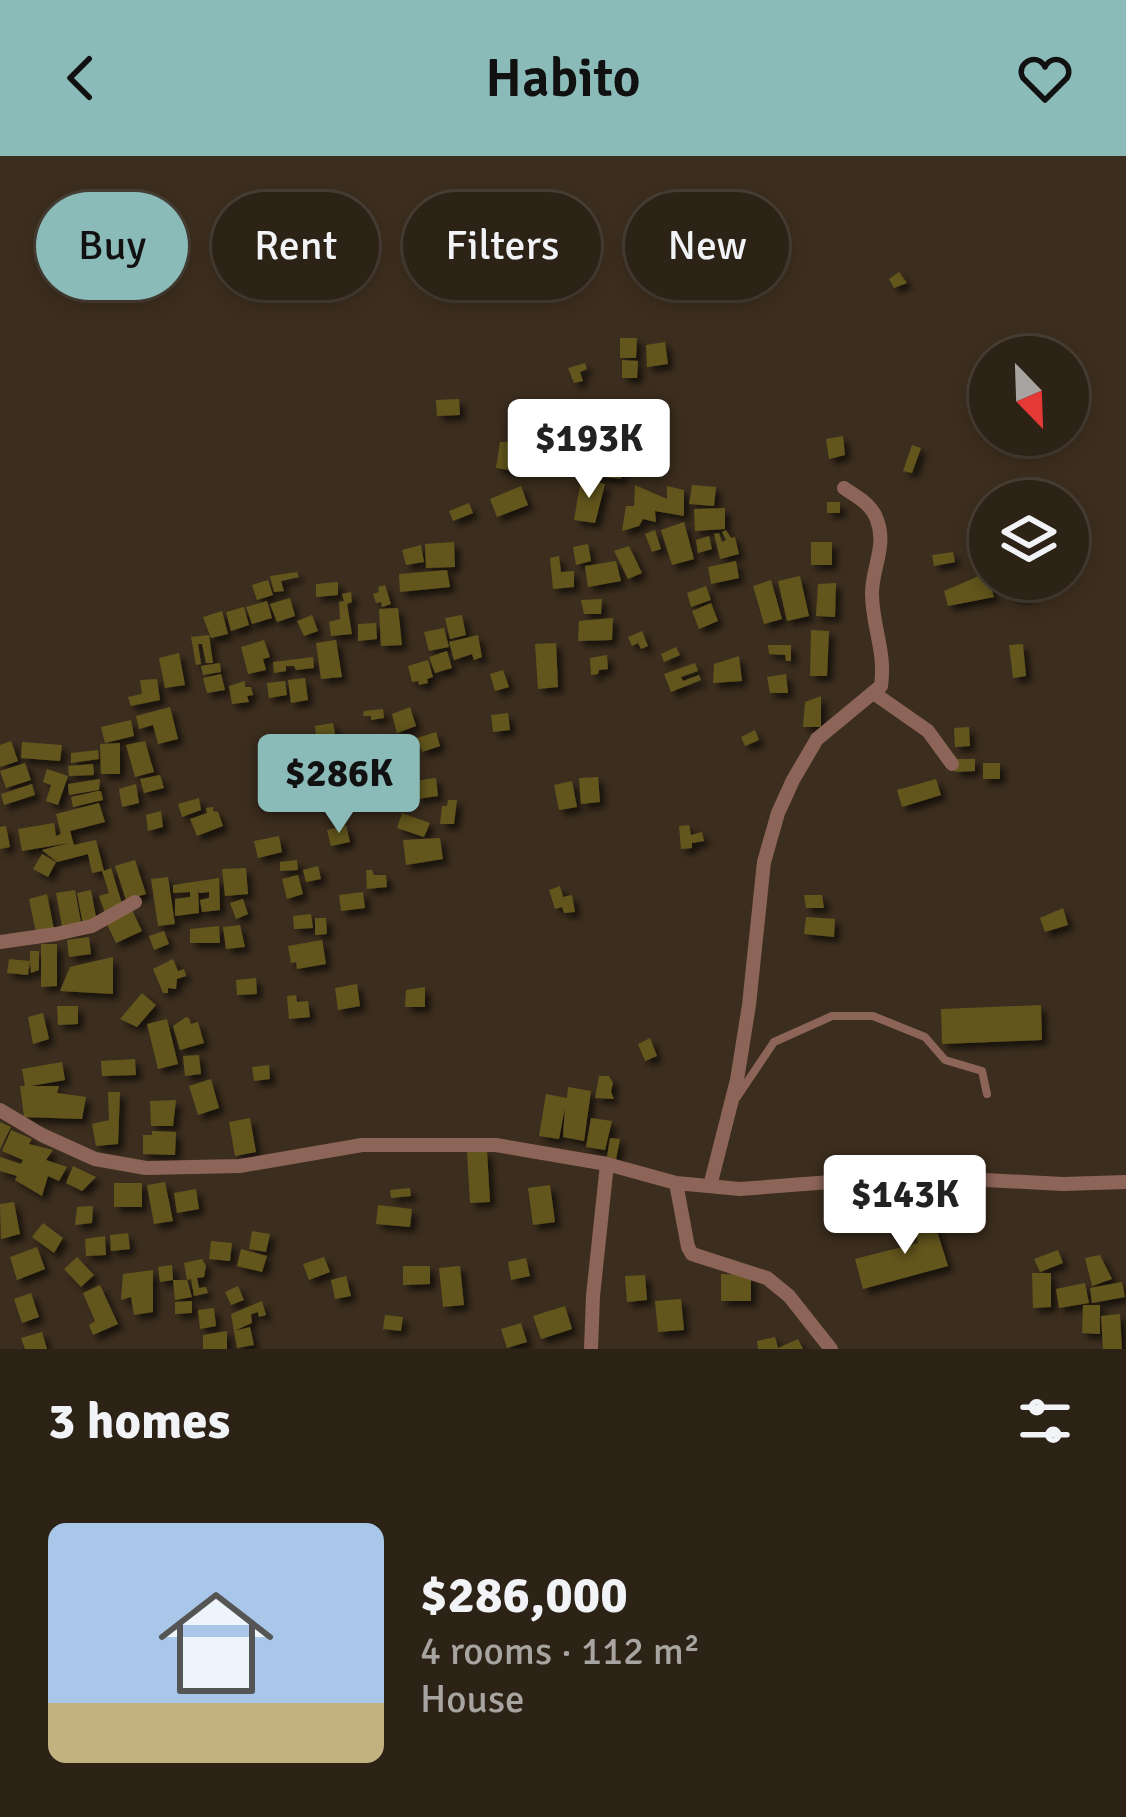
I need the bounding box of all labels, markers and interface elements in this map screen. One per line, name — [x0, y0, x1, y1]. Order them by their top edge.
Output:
icon: back — [48, 45, 114, 111]
text: Habito — [485, 45, 641, 112]
icon: heart — [1012, 45, 1078, 111]
chip: Buy — [36, 192, 188, 300]
chip: Rent — [212, 192, 379, 300]
chip: Filters — [403, 192, 601, 300]
chip: New — [625, 192, 789, 300]
north arrow — [969, 336, 1089, 456]
map controls — [969, 336, 1089, 600]
pin: $193K — [505, 399, 673, 501]
text: $193K — [535, 414, 643, 462]
button: layers — [969, 480, 1089, 600]
pin: $286K — [255, 734, 423, 836]
text: $286K — [285, 749, 393, 797]
pin: $143K — [821, 1155, 989, 1257]
text: $143K — [851, 1170, 959, 1218]
icon: filters — [1012, 1388, 1078, 1454]
text: 3 homes — [48, 1390, 230, 1453]
text: $286,000 — [420, 1564, 628, 1627]
icon: home — [144, 1571, 288, 1715]
text: 4 rooms · 112 m² — [420, 1627, 700, 1675]
text: House — [420, 1675, 525, 1723]

